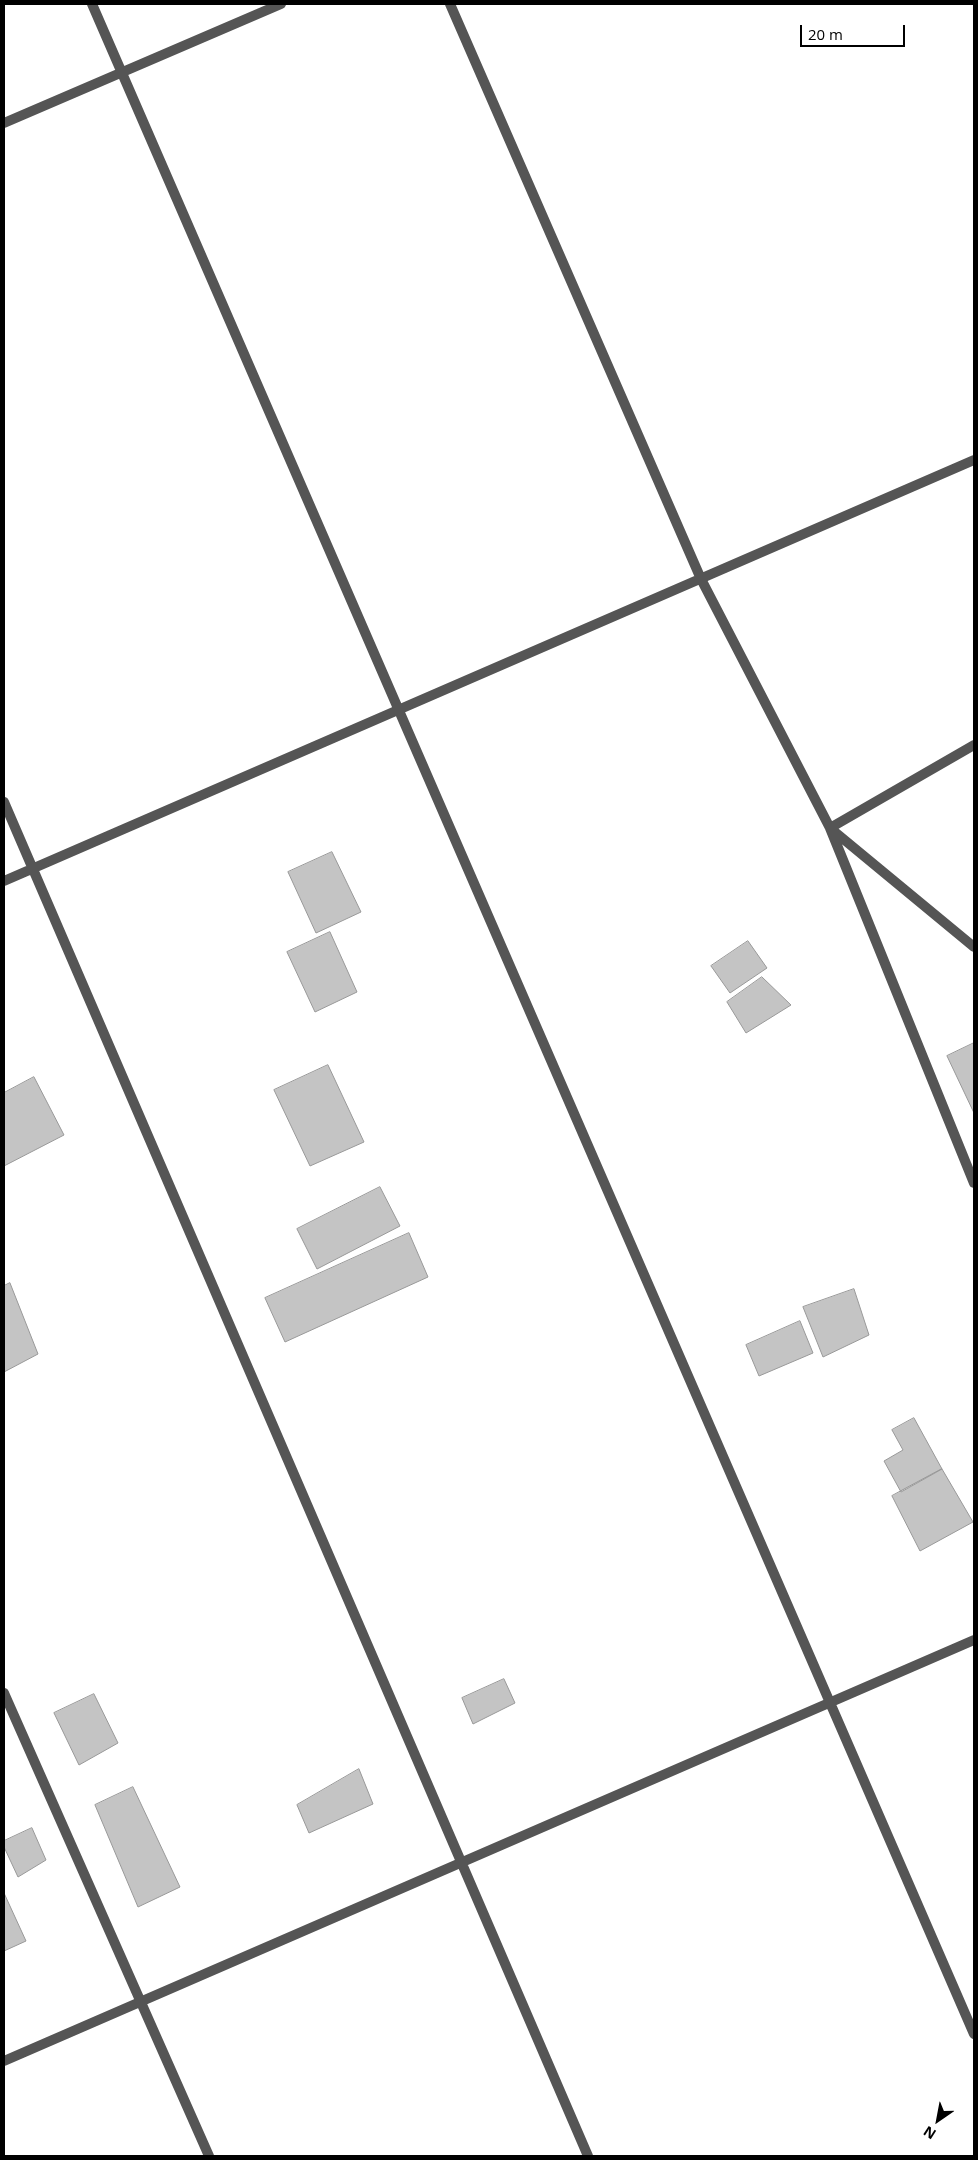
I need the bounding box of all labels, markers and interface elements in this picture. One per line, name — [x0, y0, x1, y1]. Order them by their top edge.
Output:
scale bar — [803, 15, 908, 47]
text: 20 m — [808, 24, 843, 44]
north arrow — [913, 2095, 963, 2145]
text: N — [920, 2122, 940, 2144]

